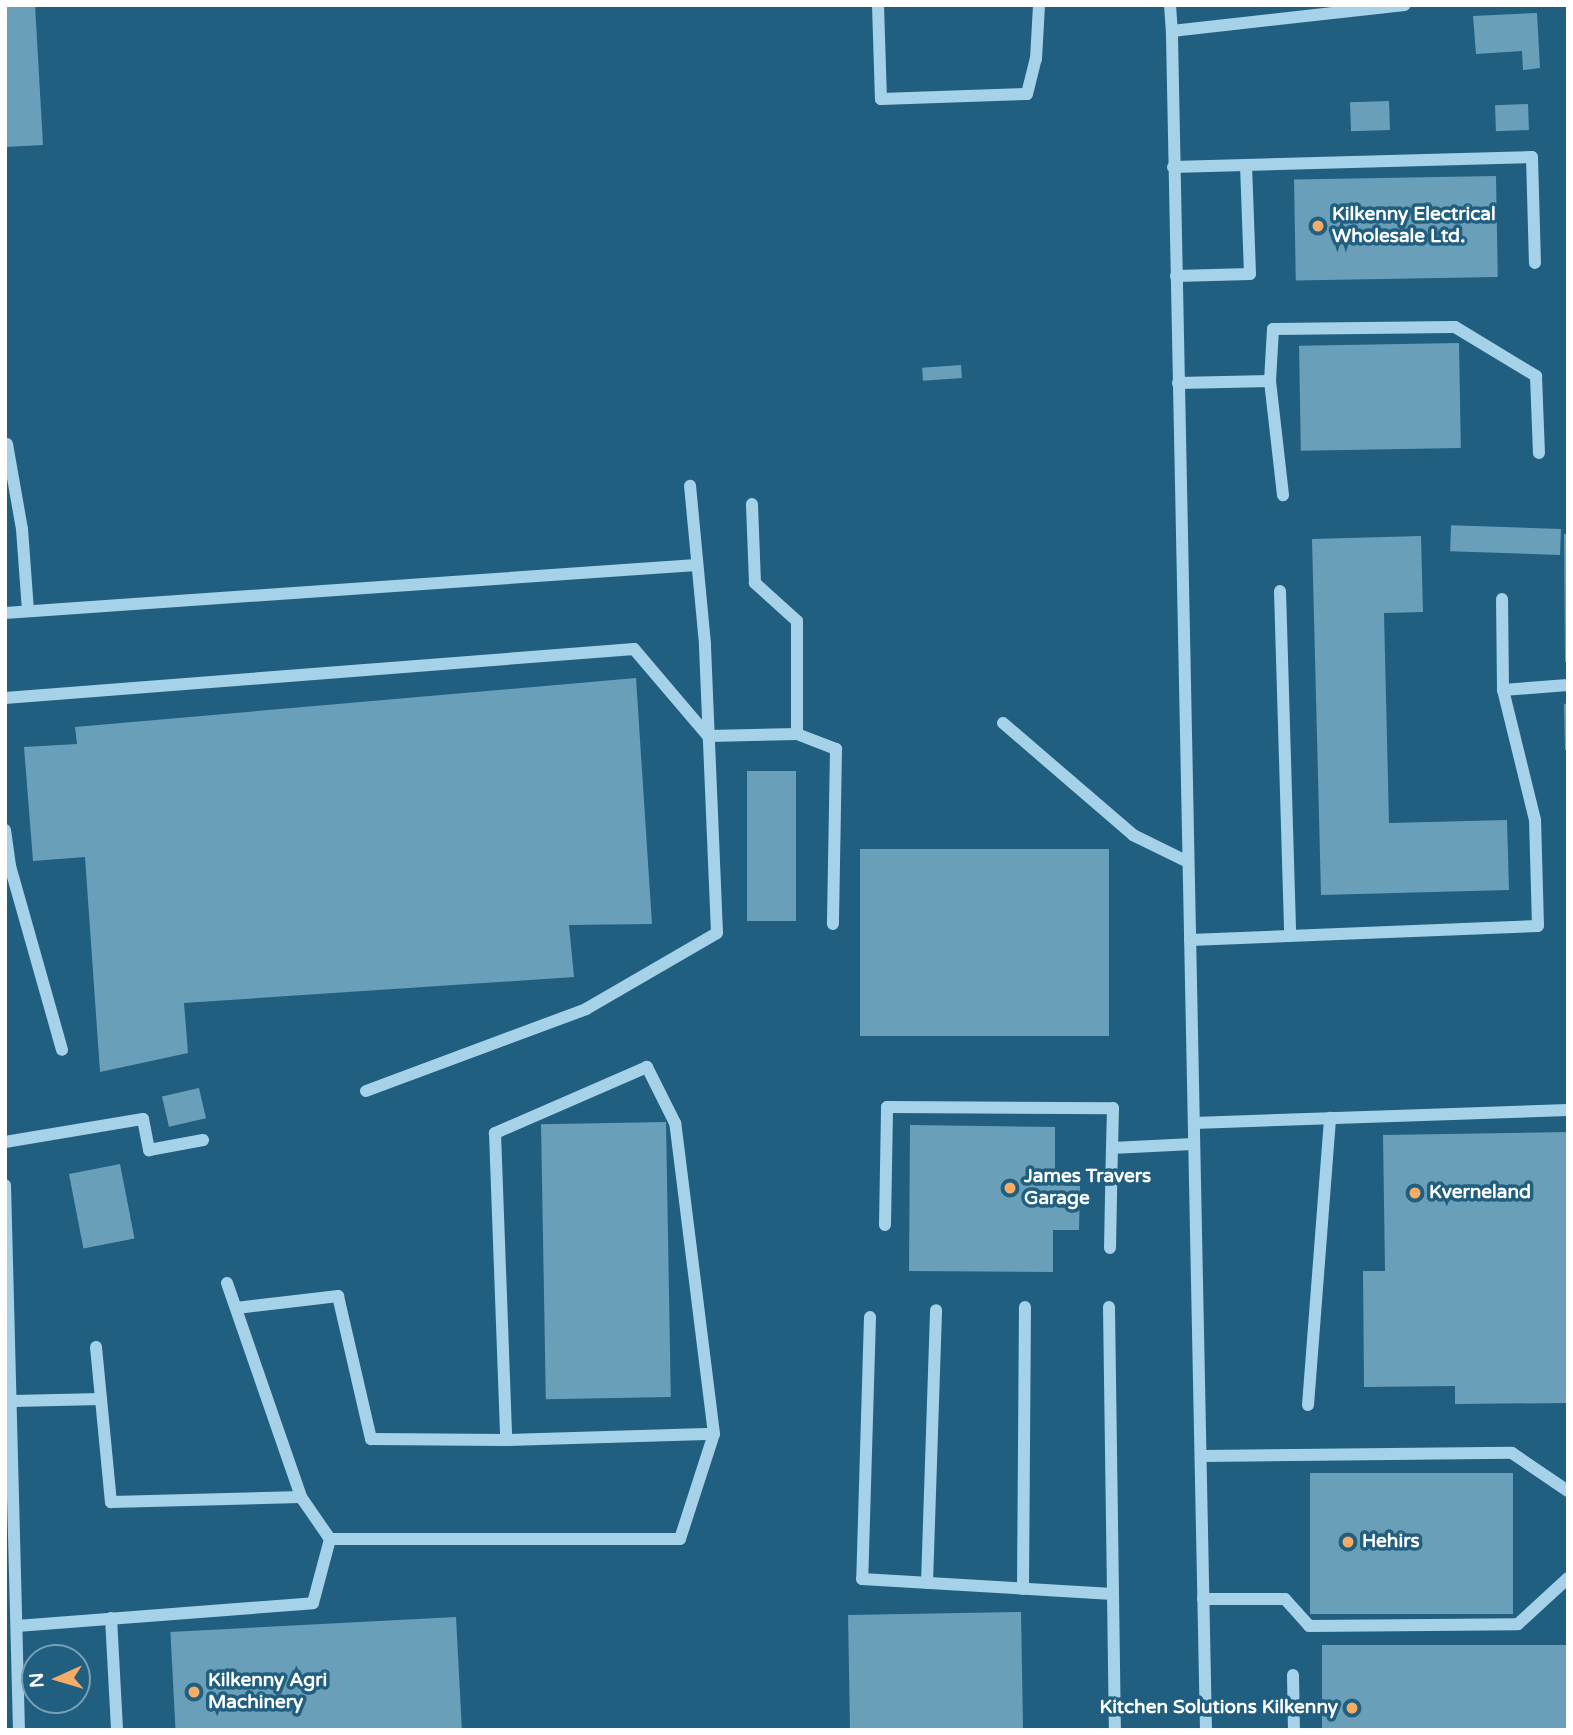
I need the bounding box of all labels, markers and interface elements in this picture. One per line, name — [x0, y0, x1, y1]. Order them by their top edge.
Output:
place label: Kilkenny Electrical Wholesale Ltd. — [1332, 204, 1496, 248]
marker: Kilkenny Electrical Wholesale Ltd. — [1310, 218, 1326, 234]
place label: James Travers Garage — [1024, 1166, 1151, 1210]
marker: James Travers Garage — [1002, 1180, 1018, 1196]
place label: Kverneland — [1429, 1182, 1531, 1204]
marker: Kverneland — [1407, 1185, 1423, 1201]
place label: Hehirs — [1362, 1531, 1420, 1553]
marker: Hehirs — [1340, 1534, 1356, 1550]
north arrow — [21, 1644, 91, 1714]
place label: Kilkenny Agri Machinery — [208, 1670, 327, 1714]
text: N — [26, 1672, 49, 1689]
marker: Kilkenny Agri Machinery — [186, 1684, 202, 1700]
place label: Kitchen Solutions Kilkenny — [1099, 1697, 1338, 1719]
marker: Kitchen Solutions Kilkenny — [1344, 1700, 1360, 1716]

